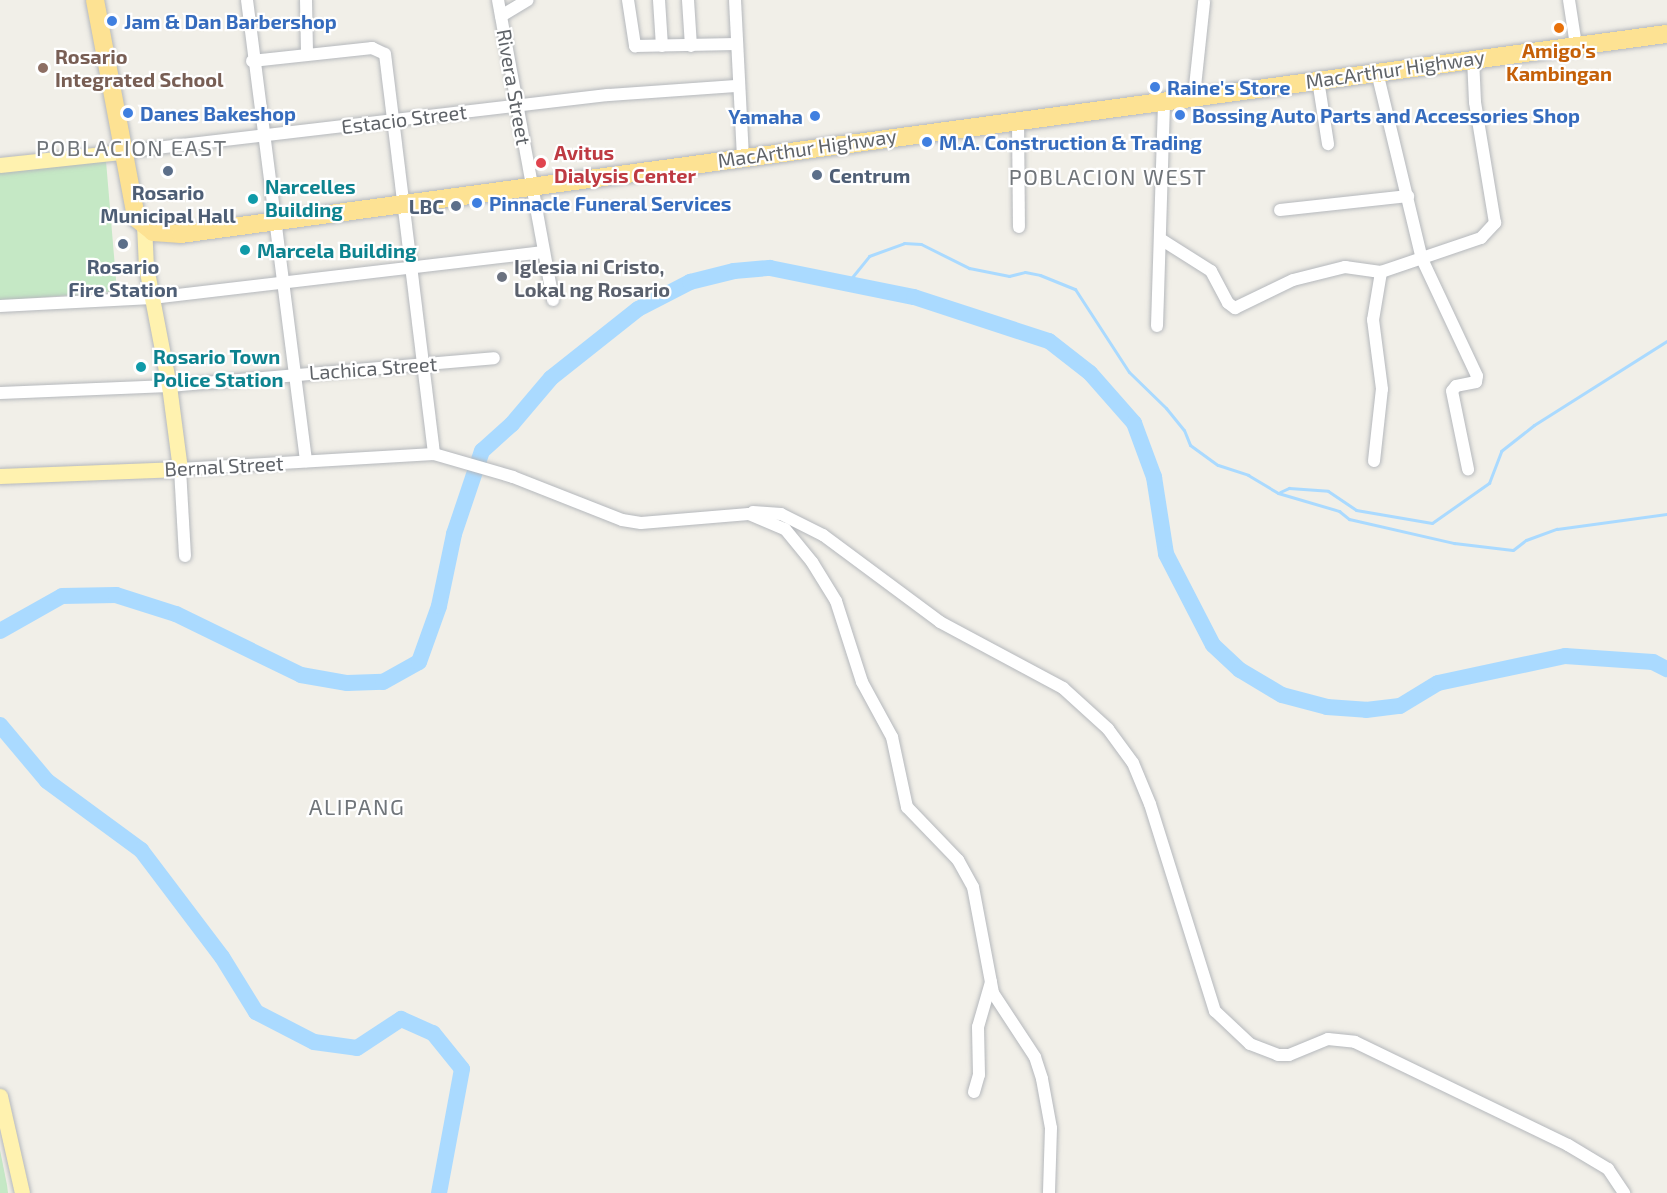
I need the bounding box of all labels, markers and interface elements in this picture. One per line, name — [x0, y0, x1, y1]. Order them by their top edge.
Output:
place label: Jam & Dan Barbershop — [124, 9, 337, 33]
marker: Jam & Dan Barbershop — [105, 14, 119, 28]
marker: Amigo's Kambingan — [1552, 21, 1566, 35]
street label: Rivera Street — [492, 27, 536, 147]
place label: Amigo's Kambingan — [1506, 38, 1612, 85]
place label: Rosario Integrated School — [55, 45, 224, 92]
street label: MacArthur Highway — [1304, 45, 1486, 93]
marker: Rosario Integrated School — [36, 61, 50, 75]
place label: Raine's Store — [1167, 75, 1290, 99]
marker: Raine's Store — [1148, 80, 1162, 94]
street label: Estacio Street — [340, 99, 468, 139]
place label: Danes Bakeshop — [140, 101, 296, 125]
place label: Bossing Auto Parts and Accessories Shop — [1192, 103, 1581, 127]
place label: Yamaha — [728, 104, 803, 128]
marker: Danes Bakeshop — [121, 106, 135, 120]
marker: Bossing Auto Parts and Accessories Shop — [1173, 108, 1187, 122]
marker: Yamaha — [808, 109, 822, 123]
street label: MacArthur Highway — [716, 124, 898, 172]
place label: M.A. Construction & Trading — [939, 130, 1202, 154]
district label: POBLACION EAST — [36, 135, 228, 161]
marker: M.A. Construction & Trading — [920, 135, 934, 149]
place label: Avitus Dialysis Center — [554, 140, 696, 187]
marker: Avitus Dialysis Center — [532, 154, 550, 172]
place label: Centrum — [829, 163, 910, 187]
marker: Rosario Municipal Hall — [161, 164, 175, 178]
district label: POBLACION WEST — [1009, 164, 1207, 190]
marker: Centrum — [810, 168, 824, 182]
place label: Narcelles Building — [265, 175, 356, 222]
place label: Rosario Municipal Hall — [100, 180, 236, 227]
place label: Pinnacle Funeral Services — [489, 191, 732, 215]
marker: Narcelles Building — [246, 192, 260, 206]
place label: LBC — [409, 194, 444, 218]
marker: Pinnacle Funeral Services — [470, 196, 484, 210]
marker: LBC — [449, 199, 463, 213]
marker: Rosario Fire Station — [116, 237, 130, 251]
place label: Marcela Building — [257, 238, 417, 262]
marker: Marcela Building — [238, 243, 252, 257]
place label: Rosario Fire Station — [68, 254, 178, 301]
place label: Iglesia ni Cristo, Lokal ng Rosario — [514, 254, 670, 301]
marker: Iglesia ni Cristo, Lokal ng Rosario — [495, 270, 509, 284]
place label: Rosario Town Police Station — [153, 344, 284, 391]
street label: Lachica Street — [308, 352, 438, 384]
marker: Rosario Town Police Station — [134, 360, 148, 374]
street label: Bernal Street — [164, 451, 284, 481]
district label: ALIPANG — [309, 794, 405, 820]

